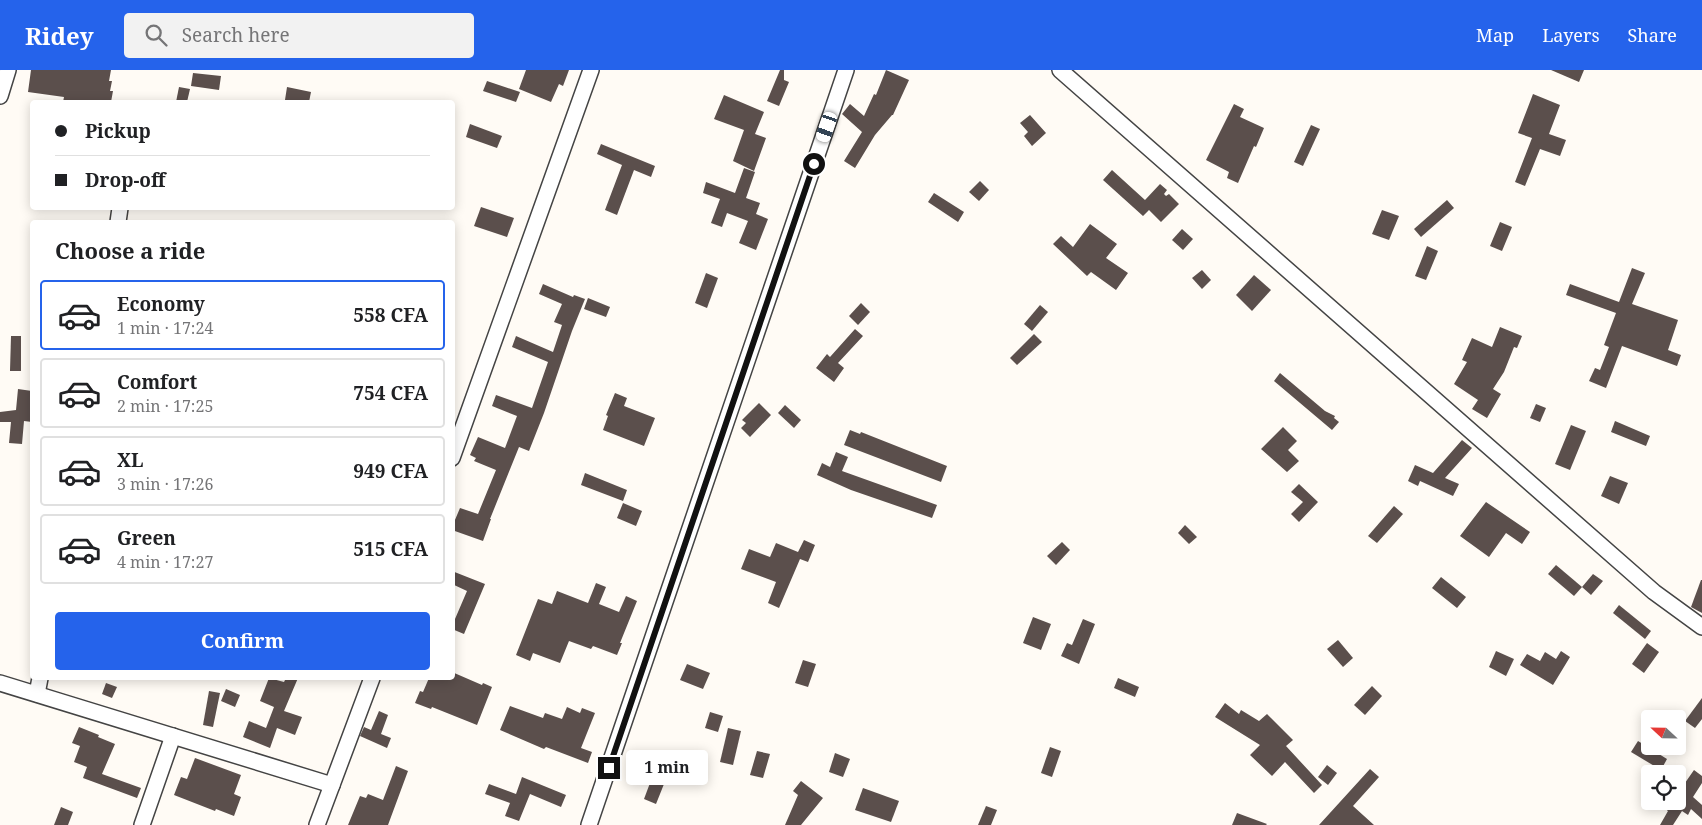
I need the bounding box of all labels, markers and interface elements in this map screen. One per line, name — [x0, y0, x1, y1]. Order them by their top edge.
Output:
search box — [124, 13, 474, 58]
text: Ridey — [25, 19, 94, 52]
icon: search — [142, 21, 170, 49]
text: Search here — [182, 22, 290, 48]
text: Map — [1476, 23, 1514, 47]
text: Layers — [1542, 23, 1600, 47]
text: Share — [1628, 23, 1677, 47]
car — [815, 110, 838, 144]
text: Pickup — [85, 118, 151, 144]
route start — [803, 153, 825, 175]
text: Drop-off — [85, 167, 165, 193]
text: Choose a ride — [55, 235, 205, 265]
text: Economy — [117, 291, 205, 317]
icon: car — [57, 293, 102, 338]
text: 558 CFA — [353, 302, 428, 328]
text: 1 min · 17:24 — [117, 317, 213, 339]
text: Comfort — [117, 369, 197, 395]
icon: car — [57, 371, 102, 416]
text: 754 CFA — [353, 380, 428, 406]
text: 2 min · 17:25 — [117, 395, 213, 417]
text: XL — [117, 447, 143, 473]
icon: car — [57, 449, 102, 494]
text: 949 CFA — [353, 458, 428, 484]
text: 3 min · 17:26 — [117, 473, 213, 495]
text: Green — [117, 525, 176, 551]
icon: car — [57, 527, 102, 572]
text: 515 CFA — [353, 536, 428, 562]
text: 4 min · 17:27 — [117, 551, 213, 573]
button: Confirm — [55, 612, 430, 670]
north arrow — [1641, 710, 1686, 755]
map controls — [1641, 710, 1686, 810]
callout: 1 min — [626, 750, 709, 786]
text: 1 min — [644, 756, 690, 778]
route end — [598, 757, 620, 779]
button: locate — [1641, 765, 1686, 810]

